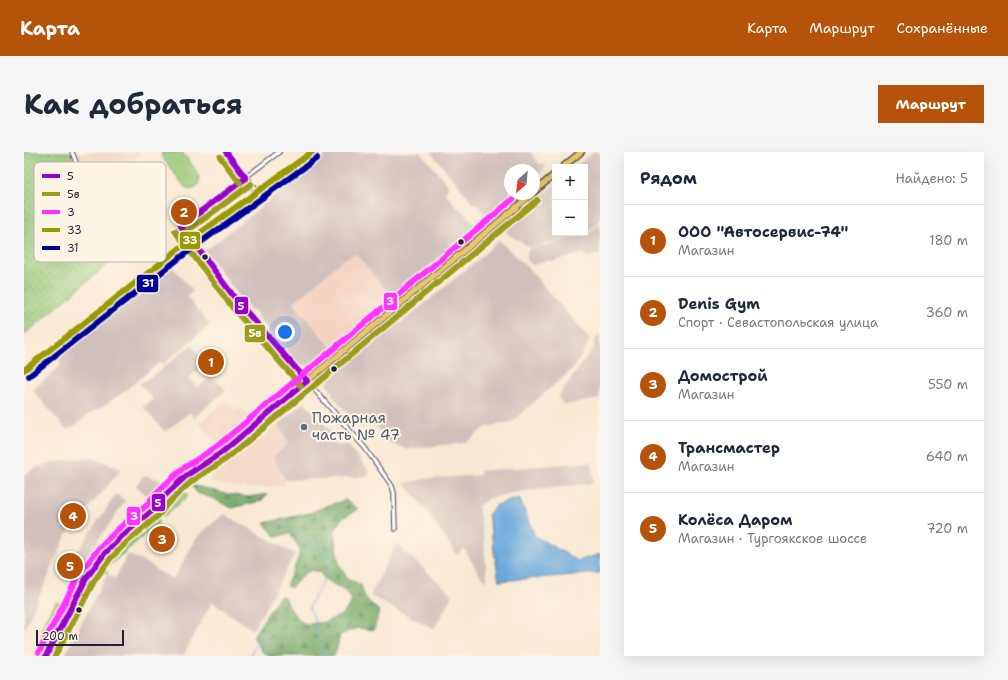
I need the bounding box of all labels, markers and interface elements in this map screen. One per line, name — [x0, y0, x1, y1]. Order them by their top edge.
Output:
text: Карта — [20, 16, 80, 41]
text: Карта — [747, 19, 787, 37]
text: Маршрут — [809, 19, 875, 37]
text: Сохранённые — [897, 19, 988, 37]
text: Как добраться — [24, 85, 243, 123]
button: Маршрут — [878, 85, 984, 123]
legend — [34, 162, 166, 262]
north arrow — [504, 164, 540, 200]
map controls — [552, 164, 588, 236]
button: + — [552, 164, 588, 200]
text: Рядом — [640, 167, 697, 189]
text: 5 — [67, 169, 74, 184]
text: Найдено: 5 — [895, 170, 968, 187]
text: 5в — [67, 187, 80, 202]
pin: 2 — [171, 197, 197, 227]
button: − — [552, 200, 588, 236]
text: 3 — [67, 205, 75, 220]
text: ООО "Автосервис-74" — [678, 222, 848, 242]
text: 33 — [67, 223, 82, 238]
line badge: 33 — [179, 231, 201, 250]
text: 1 — [650, 232, 656, 249]
text: 180 m — [929, 232, 968, 249]
text: 33 — [182, 233, 198, 248]
unlabelled marker — [456, 237, 466, 247]
text: 31 — [67, 241, 79, 256]
text: Магазин — [678, 242, 734, 259]
unlabelled marker — [200, 252, 210, 262]
line badge: 31 — [136, 274, 159, 293]
text: 31 — [142, 276, 154, 291]
line badge: 3 — [383, 292, 398, 311]
text: 3 — [386, 294, 394, 309]
text: Denis Gym — [678, 294, 760, 314]
line badge: 5 — [234, 296, 249, 315]
text: 5 — [238, 299, 245, 314]
text: 2 — [648, 304, 658, 321]
text: 360 m — [926, 304, 968, 321]
text: Спорт · Севастопольская улица — [678, 314, 878, 331]
your location — [275, 322, 295, 342]
line badge: 5в — [244, 324, 266, 343]
text: 5в — [248, 326, 262, 341]
pin: 1 — [198, 347, 224, 377]
unlabelled marker — [329, 364, 339, 374]
text: Домострой — [678, 366, 768, 386]
text: 3 — [648, 376, 658, 393]
text: 550 m — [928, 376, 968, 393]
text: Магазин — [678, 386, 734, 403]
place label: Пожарная часть № 47 — [312, 408, 400, 445]
marker: Пожарная часть № 47 — [299, 422, 309, 432]
text: Трансмастер — [678, 438, 780, 458]
text: 4 — [648, 448, 658, 465]
text: 640 m — [926, 448, 968, 465]
text: Магазин — [678, 458, 734, 475]
line badge: 5 — [151, 493, 166, 512]
text: 5 — [155, 496, 162, 511]
pin: 4 — [60, 501, 86, 531]
line badge: 3 — [126, 506, 141, 526]
text: 3 — [130, 509, 138, 524]
text: Колёса Даром — [678, 510, 792, 530]
text: 5 — [649, 520, 657, 537]
text: 720 m — [927, 520, 968, 537]
pin: 3 — [149, 524, 175, 554]
text: Магазин · Тургоякское шоссе — [678, 530, 867, 547]
pin: 5 — [57, 551, 83, 581]
unlabelled marker — [74, 605, 84, 615]
scale bar — [36, 628, 124, 647]
text: 200 m — [42, 629, 78, 644]

